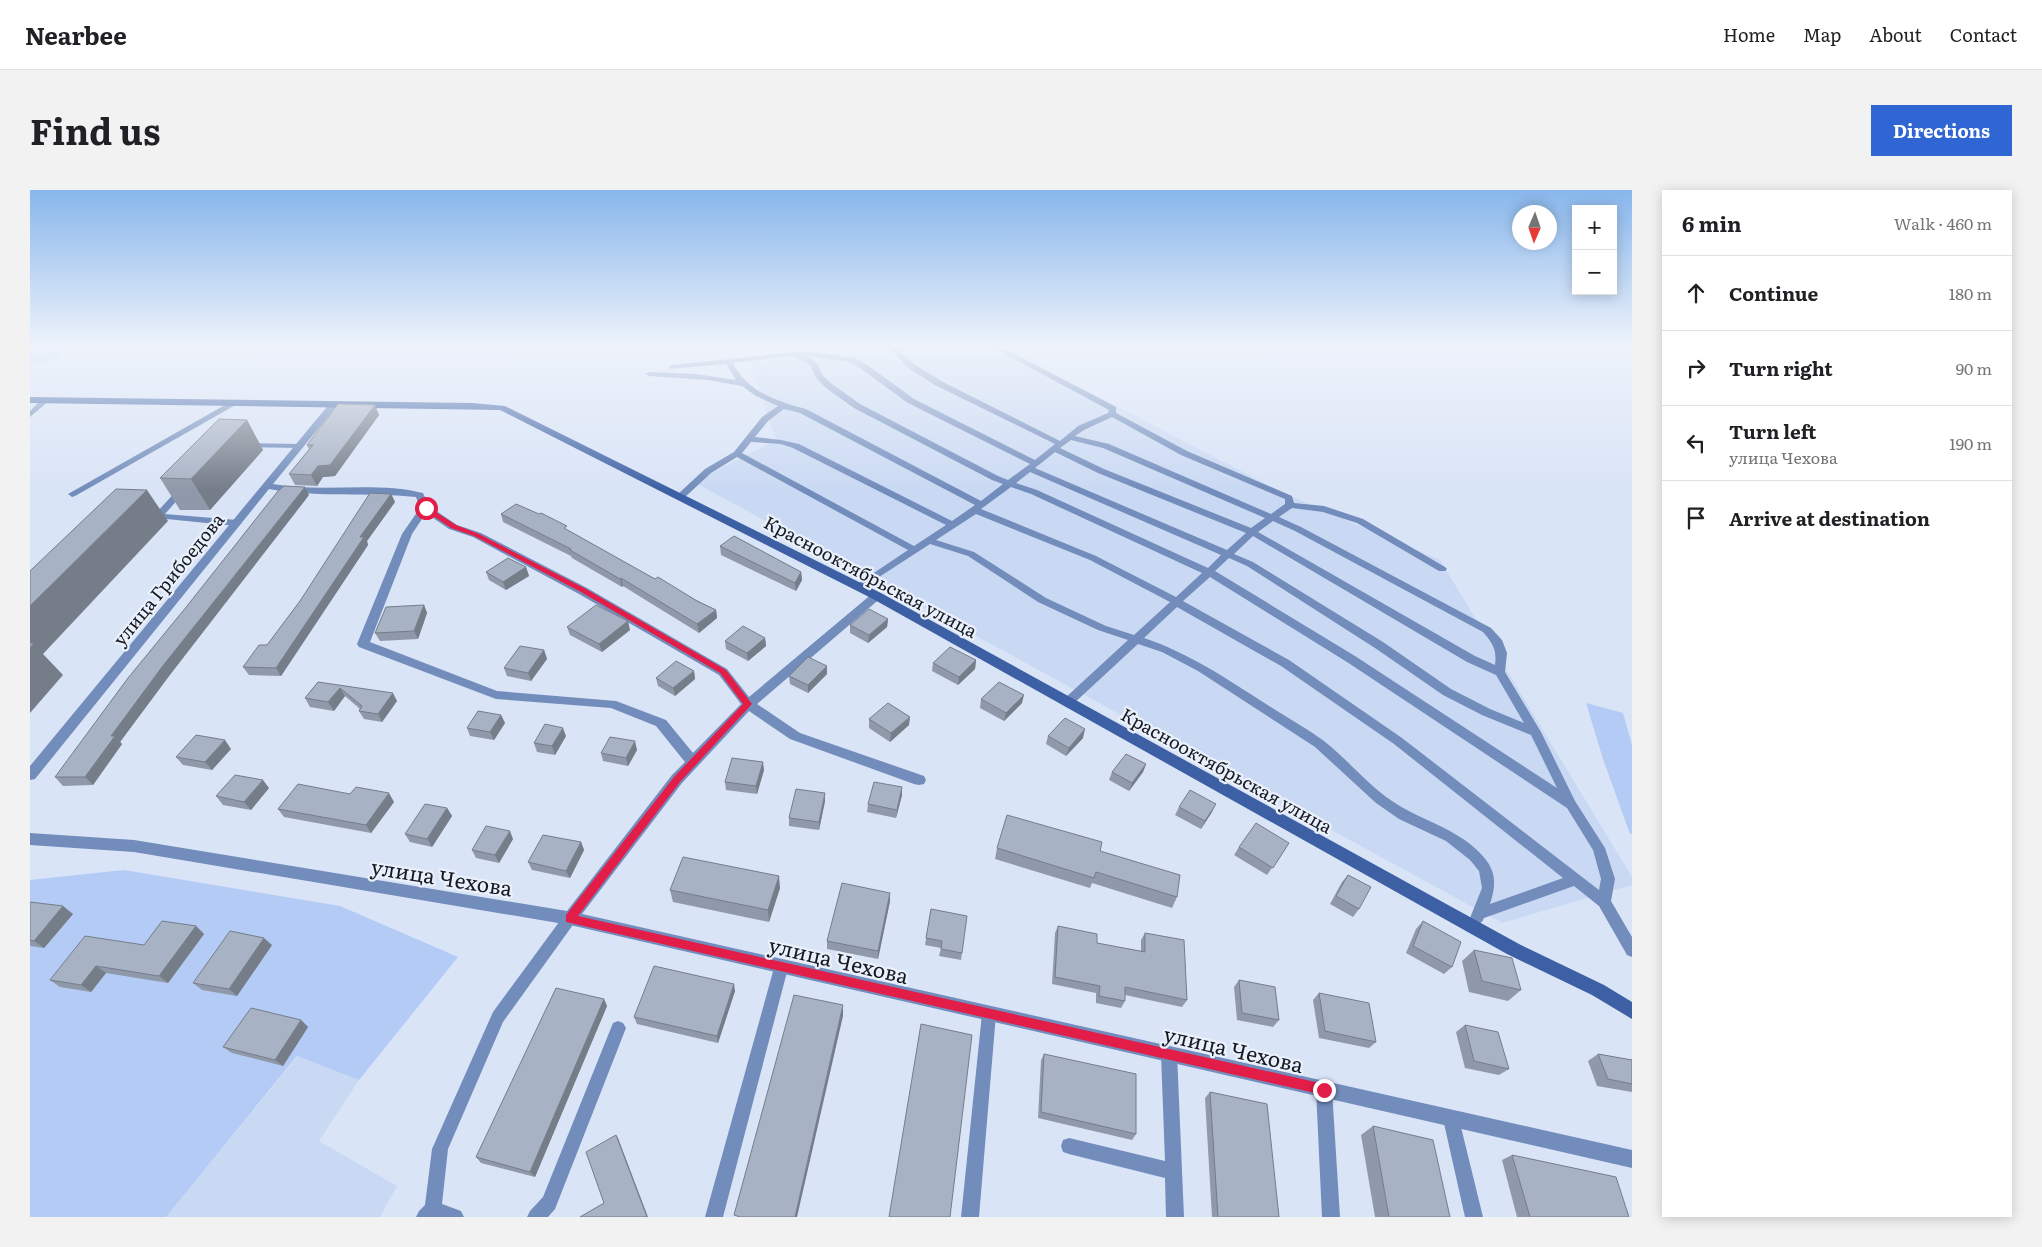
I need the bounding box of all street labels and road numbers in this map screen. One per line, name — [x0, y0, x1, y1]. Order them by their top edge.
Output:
street label: улица Грибоедова — [106, 507, 230, 651]
street label: Краснооктябрьская улица — [760, 508, 983, 644]
street label: Краснооктябрьская улица — [1116, 700, 1338, 840]
street label: улица Чехова — [369, 850, 516, 903]
street label: улица Чехова — [766, 928, 913, 990]
street label: улица Чехова — [1161, 1017, 1308, 1079]

